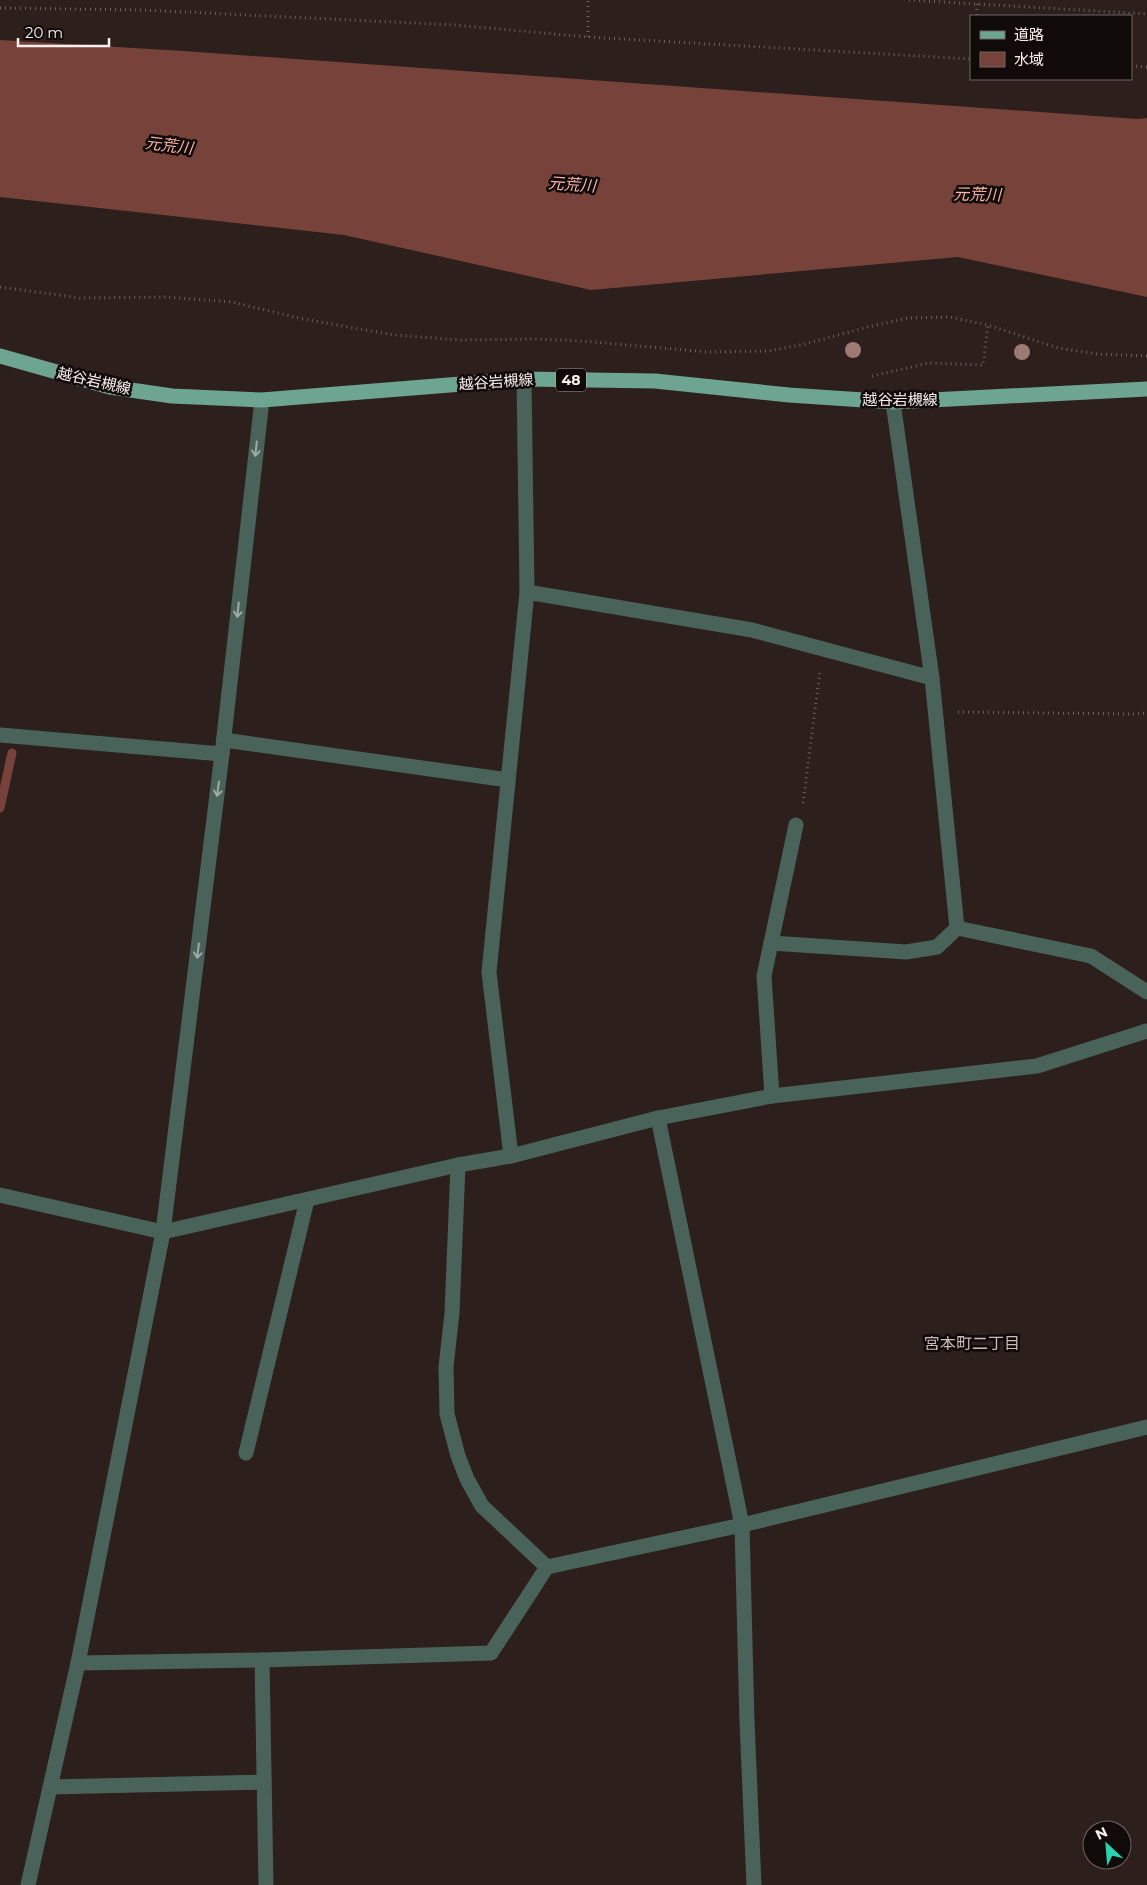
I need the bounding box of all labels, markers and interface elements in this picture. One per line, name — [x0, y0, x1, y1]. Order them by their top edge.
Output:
scale bar — [18, 15, 109, 47]
legend — [970, 15, 1132, 80]
text: 20 m — [25, 23, 63, 42]
text: 道路 — [1014, 25, 1044, 44]
text: 水域 — [1014, 50, 1044, 69]
water label: 元荒川 — [144, 133, 196, 158]
water label: 元荒川 — [547, 173, 599, 196]
water label: 元荒川 — [953, 185, 1003, 204]
street label: 越谷岩槻線 — [54, 363, 133, 398]
road number: 48 — [556, 368, 586, 392]
street label: 越谷岩槻線 — [457, 369, 534, 394]
street label: 越谷岩槻線 — [861, 390, 938, 409]
one-way arrow — [251, 441, 261, 457]
one-way arrow — [233, 602, 243, 618]
one-way arrow — [213, 781, 223, 797]
one-way arrow — [193, 942, 203, 958]
district label: 宮本町二丁目 — [924, 1334, 1020, 1353]
north arrow — [1082, 1820, 1132, 1870]
text: N — [1092, 1823, 1110, 1844]

